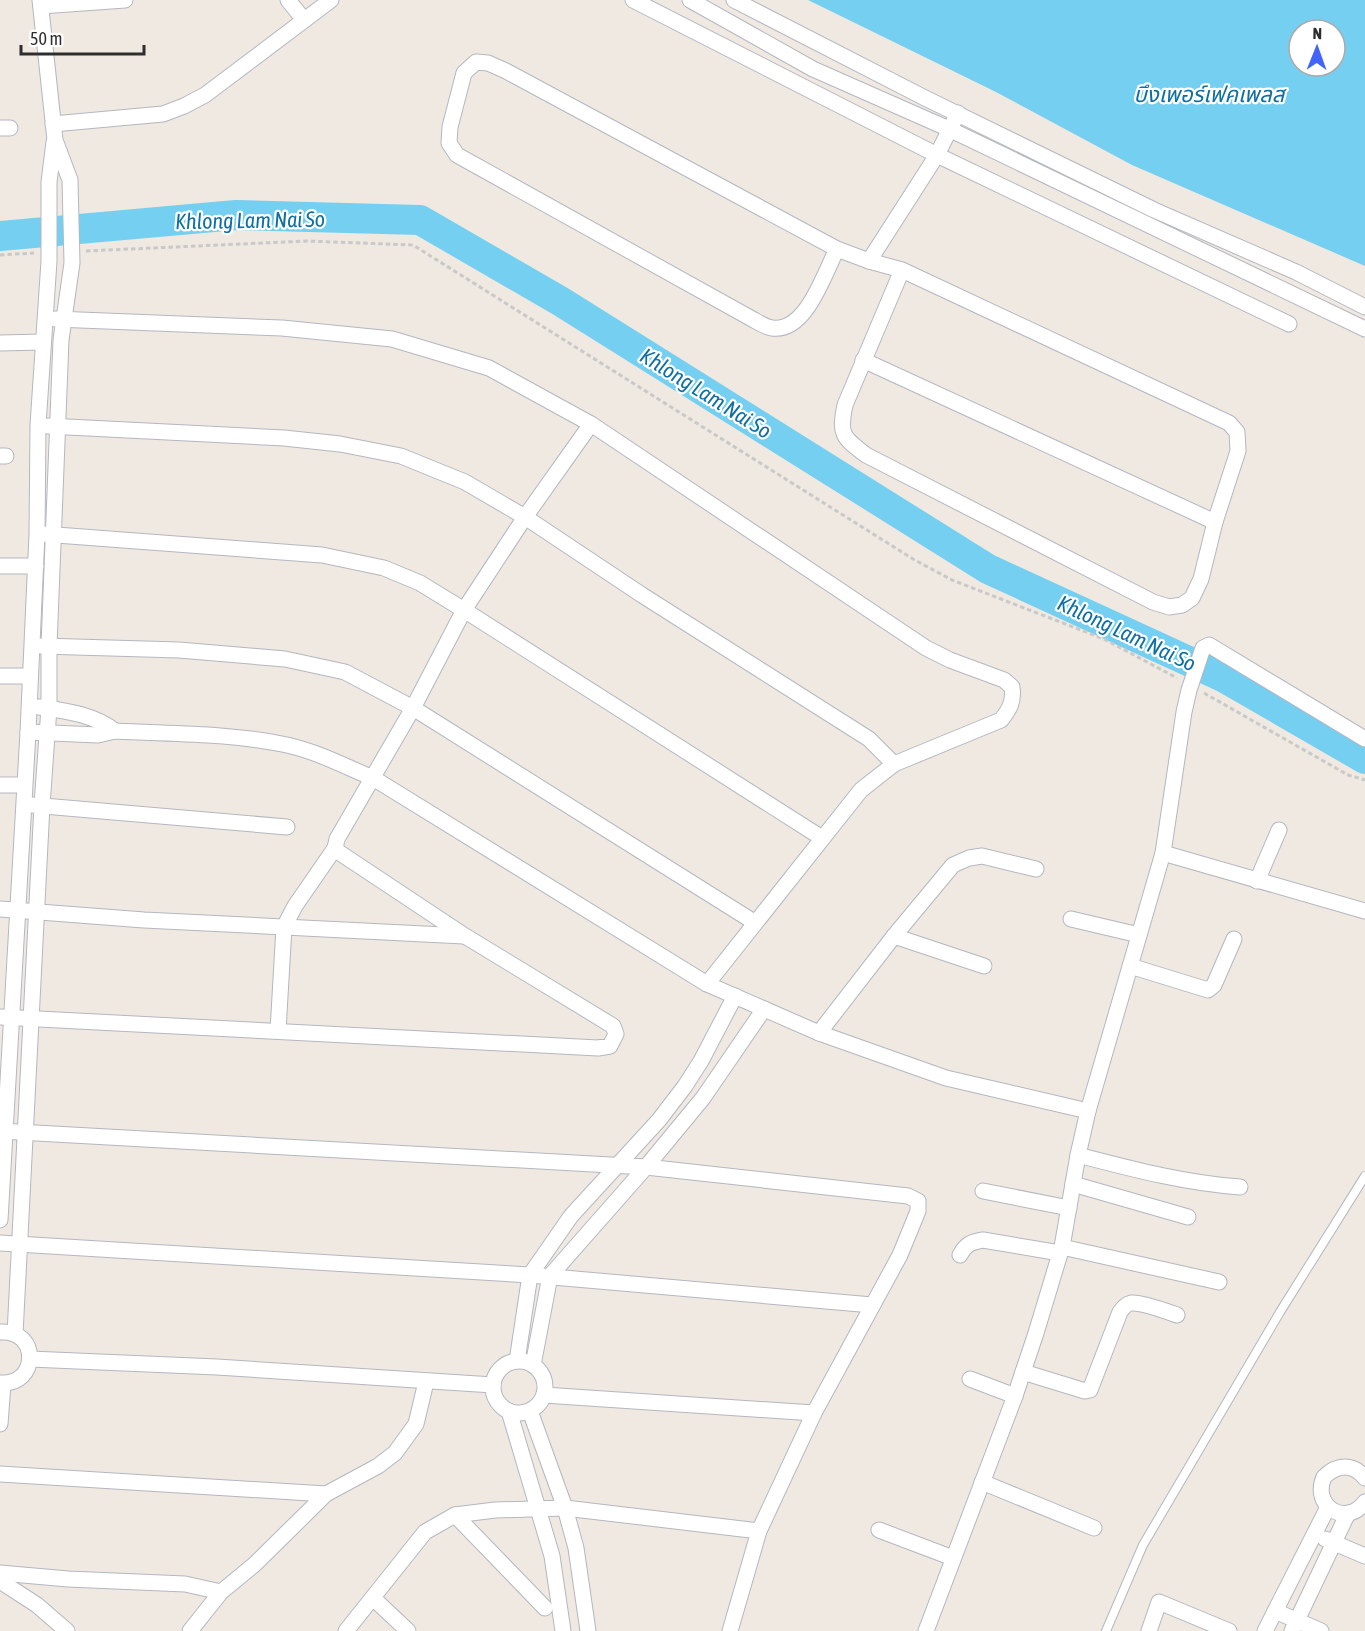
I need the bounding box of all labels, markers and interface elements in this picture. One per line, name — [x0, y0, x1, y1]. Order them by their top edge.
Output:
scale bar — [21, 18, 144, 56]
north arrow — [1287, 18, 1347, 78]
text: N — [1312, 24, 1322, 42]
text: 50 m — [30, 28, 62, 49]
water label: บึงเพอร์เฟคเพลส — [1134, 81, 1287, 107]
water label: Khlong Lam Nai So — [175, 206, 325, 234]
water label: Khlong Lam Nai So — [636, 342, 776, 444]
water label: Khlong Lam Nai So — [1054, 590, 1200, 676]

